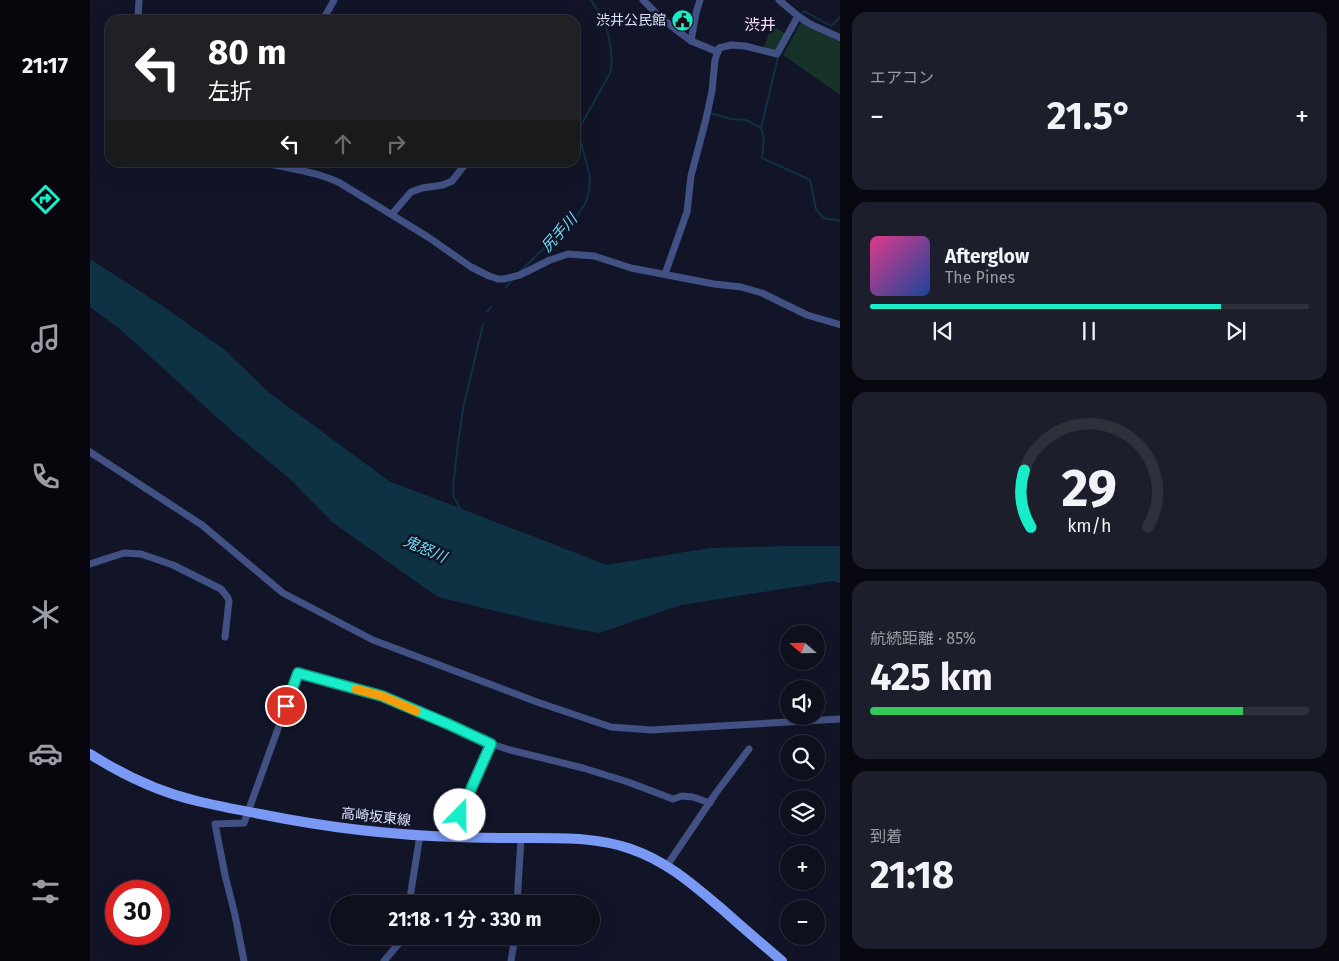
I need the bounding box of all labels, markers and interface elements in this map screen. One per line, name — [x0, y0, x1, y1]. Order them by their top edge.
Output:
public building icon: 渋井公民館 — [670, 8, 694, 32]
place label: 渋井公民館 — [596, 12, 666, 29]
district label: 渋井 — [744, 15, 776, 34]
text: 80 m — [208, 31, 287, 73]
icon: left — [125, 35, 190, 100]
text: 21:17 — [22, 52, 68, 79]
text: エアコン — [870, 68, 934, 87]
text: 左折 — [208, 78, 252, 105]
text: 21.5° — [1047, 93, 1132, 139]
text: − — [870, 100, 884, 133]
text: + — [1295, 100, 1309, 133]
icon: left — [276, 130, 304, 158]
icon: ahead — [329, 130, 357, 158]
icon: right — [382, 130, 410, 158]
icon: directions — [28, 182, 63, 217]
water label: 尻手川 — [537, 209, 582, 256]
text: Afterglow — [945, 245, 1029, 268]
text: The Pines — [945, 268, 1015, 287]
icon: previous — [929, 317, 957, 345]
icon: pause — [1075, 317, 1103, 345]
icon: next — [1222, 317, 1250, 345]
icon: music — [28, 321, 63, 356]
text: 29 — [1062, 457, 1117, 520]
icon: phone — [28, 459, 63, 494]
text: km/h — [1067, 515, 1112, 537]
water label: 鬼怒川 — [401, 532, 451, 567]
icon: climate — [28, 597, 63, 632]
north arrow — [780, 625, 825, 670]
map controls — [780, 625, 825, 945]
text: 航続距離 · 85% — [870, 629, 976, 648]
text: 425 km — [870, 654, 993, 700]
button: sound — [780, 680, 825, 725]
pin — [265, 685, 307, 727]
icon: arrive — [272, 692, 300, 720]
button: search — [780, 735, 825, 780]
icon: car — [28, 736, 63, 771]
position arrow — [433, 788, 485, 840]
button: layers — [780, 790, 825, 835]
street label: 高崎坂東線 — [340, 805, 412, 829]
text: 到着 — [870, 827, 902, 846]
button: + — [780, 845, 825, 890]
text: 21:18 — [870, 852, 954, 898]
icon: filters — [28, 874, 63, 909]
speed limit sign: 30 — [105, 880, 170, 945]
button: − — [780, 900, 825, 945]
text: 21:18 · 1 分 · 330 m — [389, 908, 541, 931]

